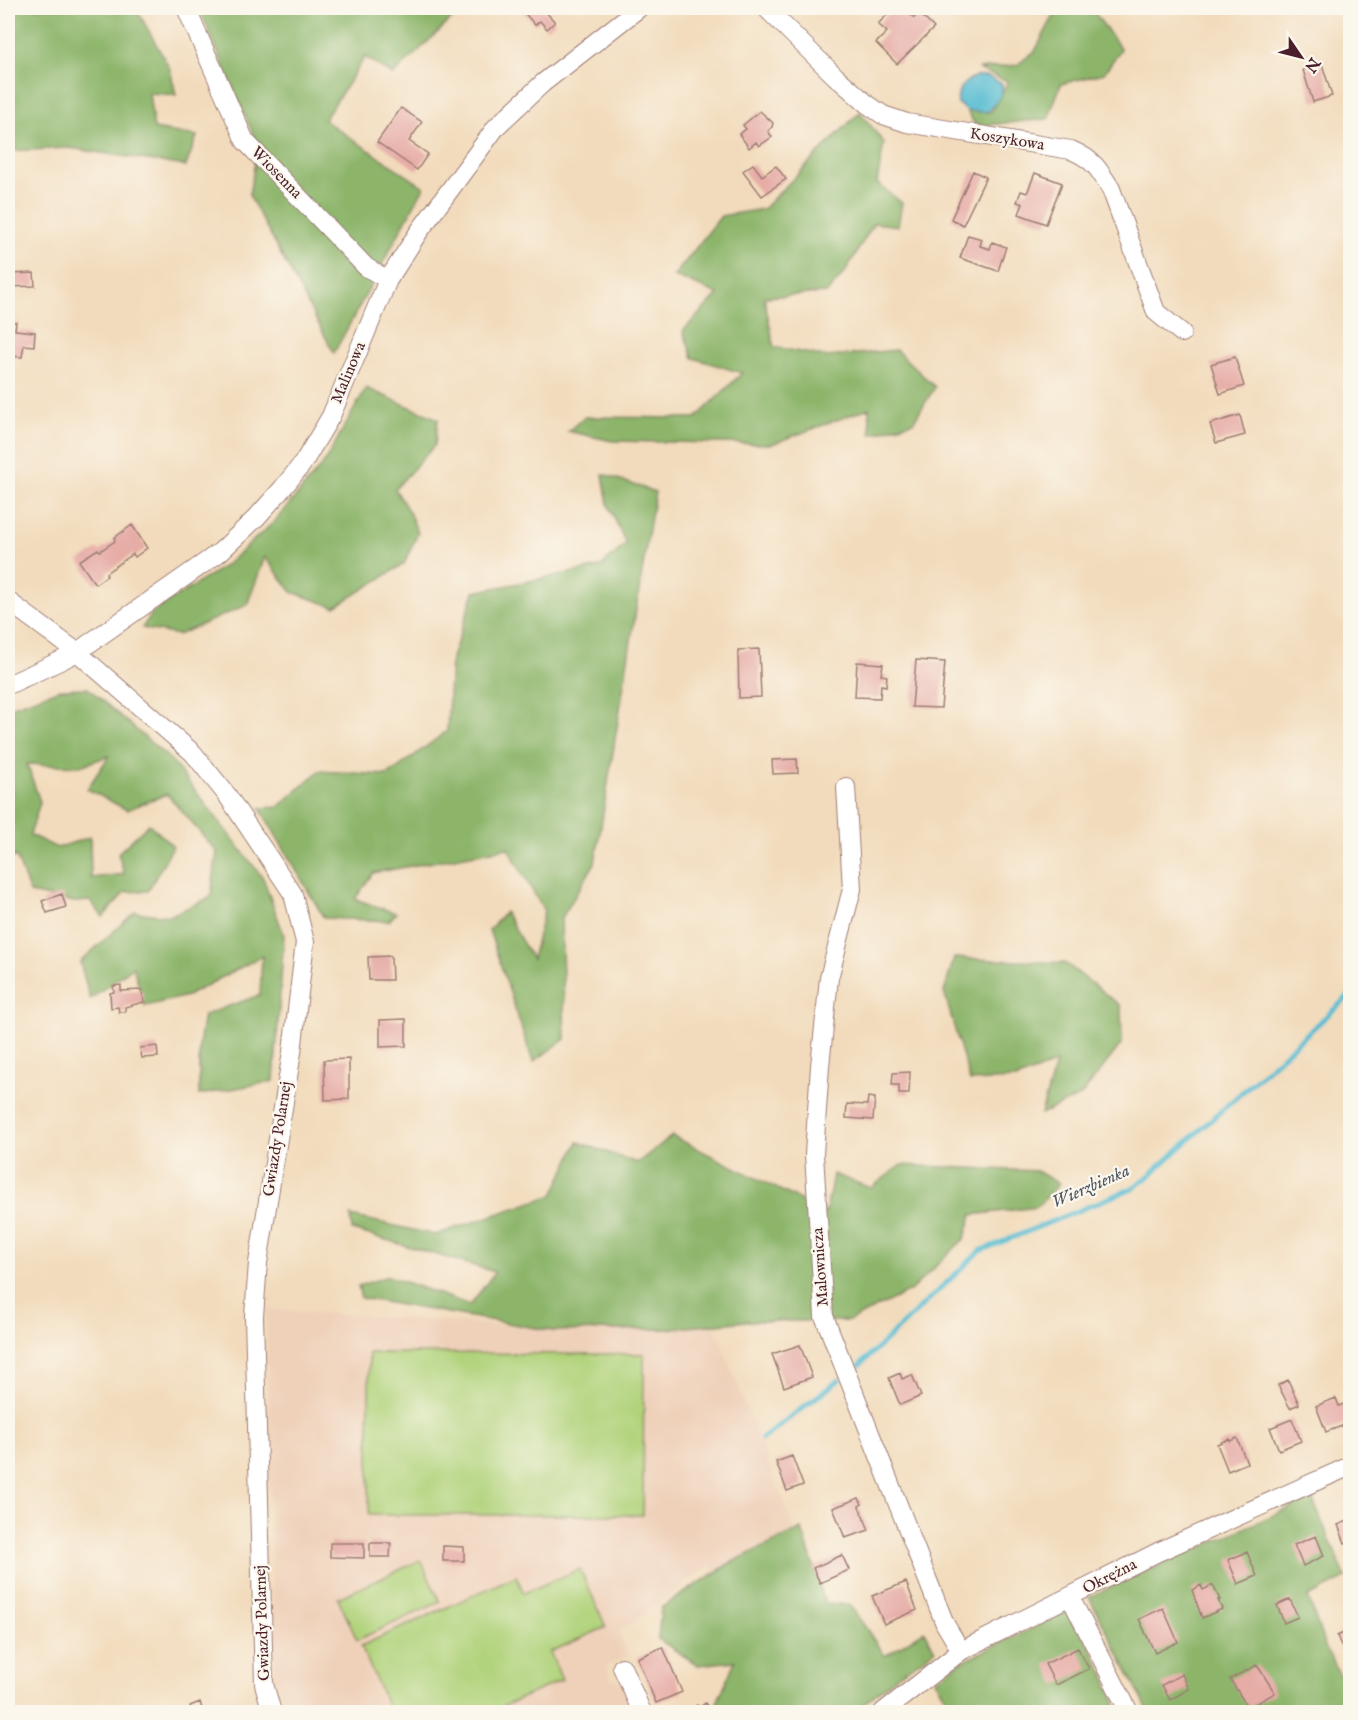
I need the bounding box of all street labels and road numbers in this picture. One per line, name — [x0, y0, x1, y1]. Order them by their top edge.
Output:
street label: Koszykowa — [968, 124, 1046, 156]
street label: Wiosenna — [246, 143, 306, 203]
street label: Malinowa — [327, 339, 371, 407]
street label: Gwiazdy Polarnej — [259, 1080, 297, 1198]
street label: Malownicza — [808, 1227, 834, 1307]
street label: Okrężna — [1080, 1555, 1140, 1599]
street label: Gwiazdy Polarnej — [251, 1565, 275, 1681]

